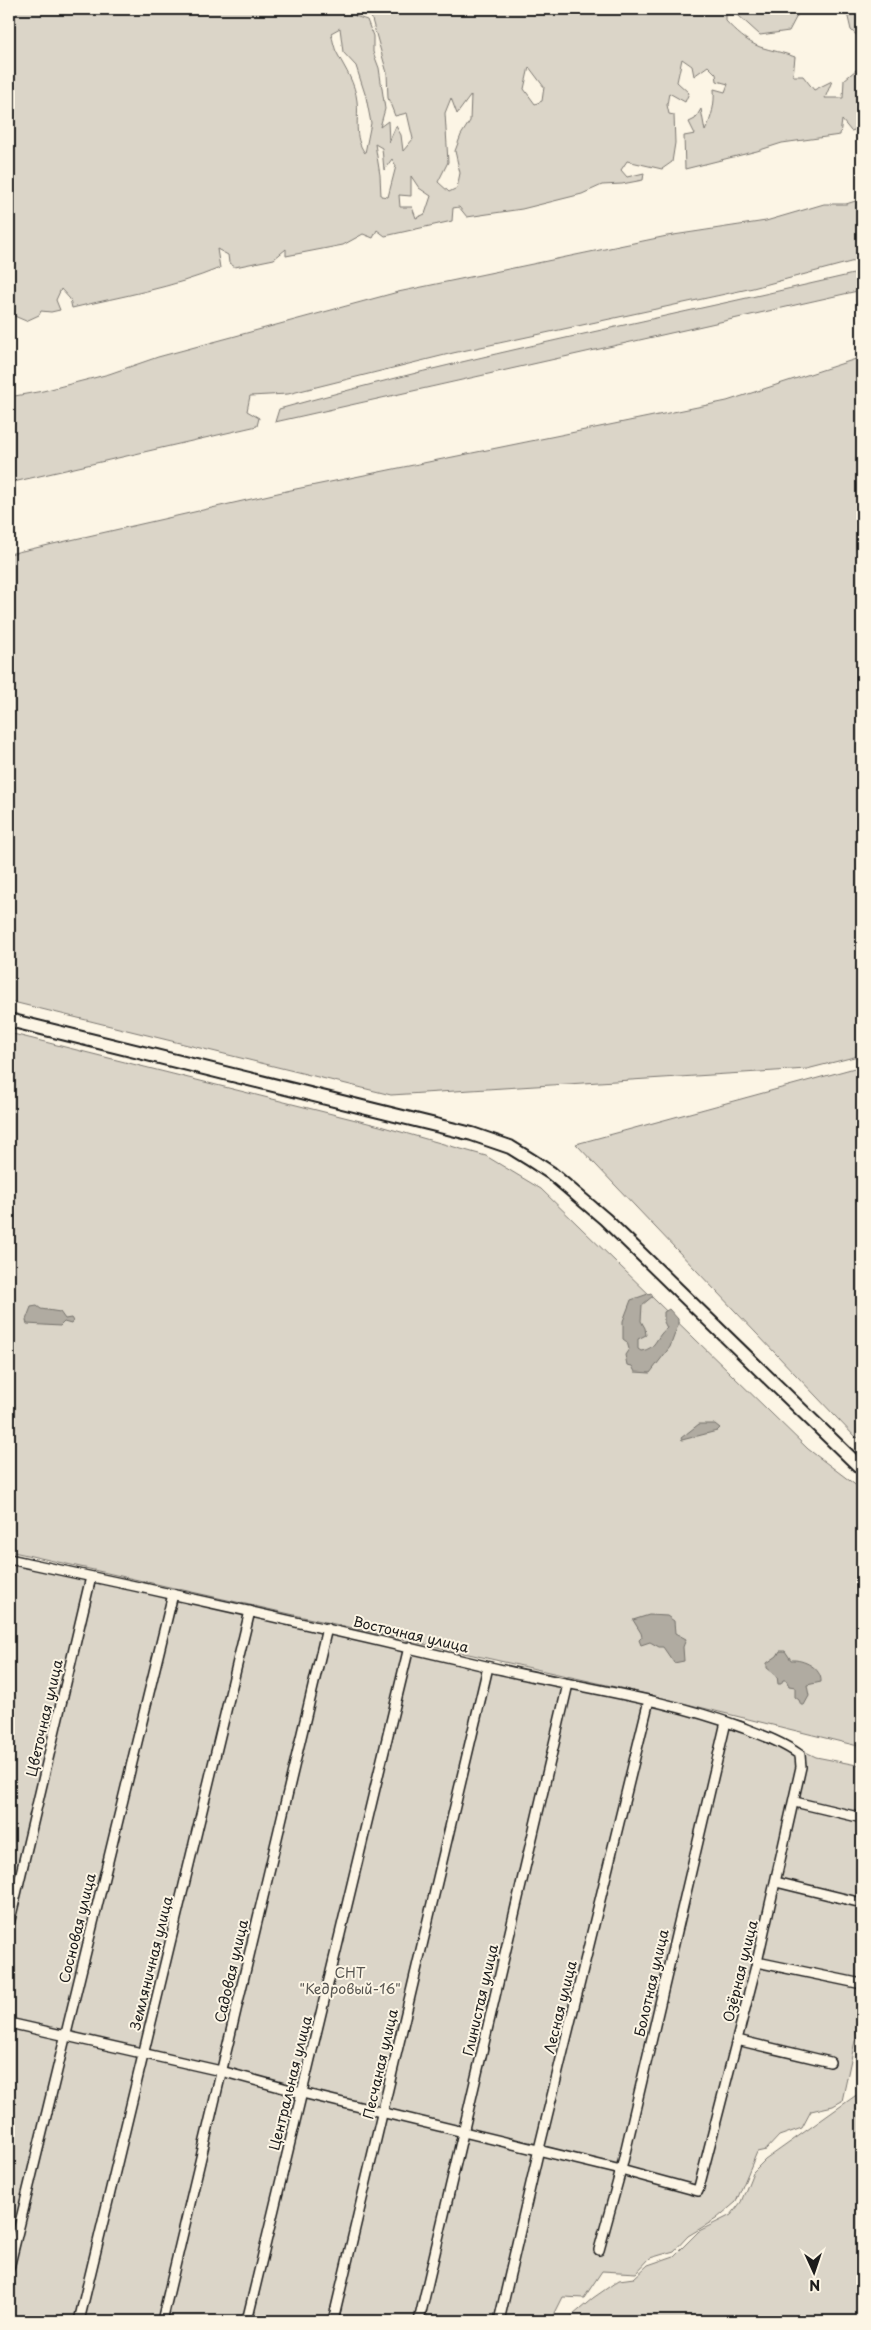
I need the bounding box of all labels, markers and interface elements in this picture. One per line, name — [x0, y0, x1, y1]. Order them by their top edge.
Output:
street label: Восточная улица — [351, 1610, 471, 1658]
street label: Цветочная улица — [20, 1657, 68, 1779]
street label: Сосновая улица — [53, 1871, 101, 1985]
street label: Земляничная улица — [124, 1894, 178, 2032]
street label: Садовая улица — [209, 1917, 253, 2025]
street label: Озёрная улица — [717, 1918, 763, 2024]
street label: Болотная улица — [628, 1927, 674, 2039]
street label: Глинистая улица — [457, 1942, 503, 2058]
street label: Лесная улица — [538, 1958, 582, 2056]
park label: СНТ "Кедровый-16" — [299, 1962, 401, 1999]
street label: Песчаная улица — [357, 2007, 403, 2121]
street label: Центральная улица — [263, 2013, 317, 2153]
north arrow — [788, 2248, 838, 2298]
text: N — [809, 2275, 821, 2296]

